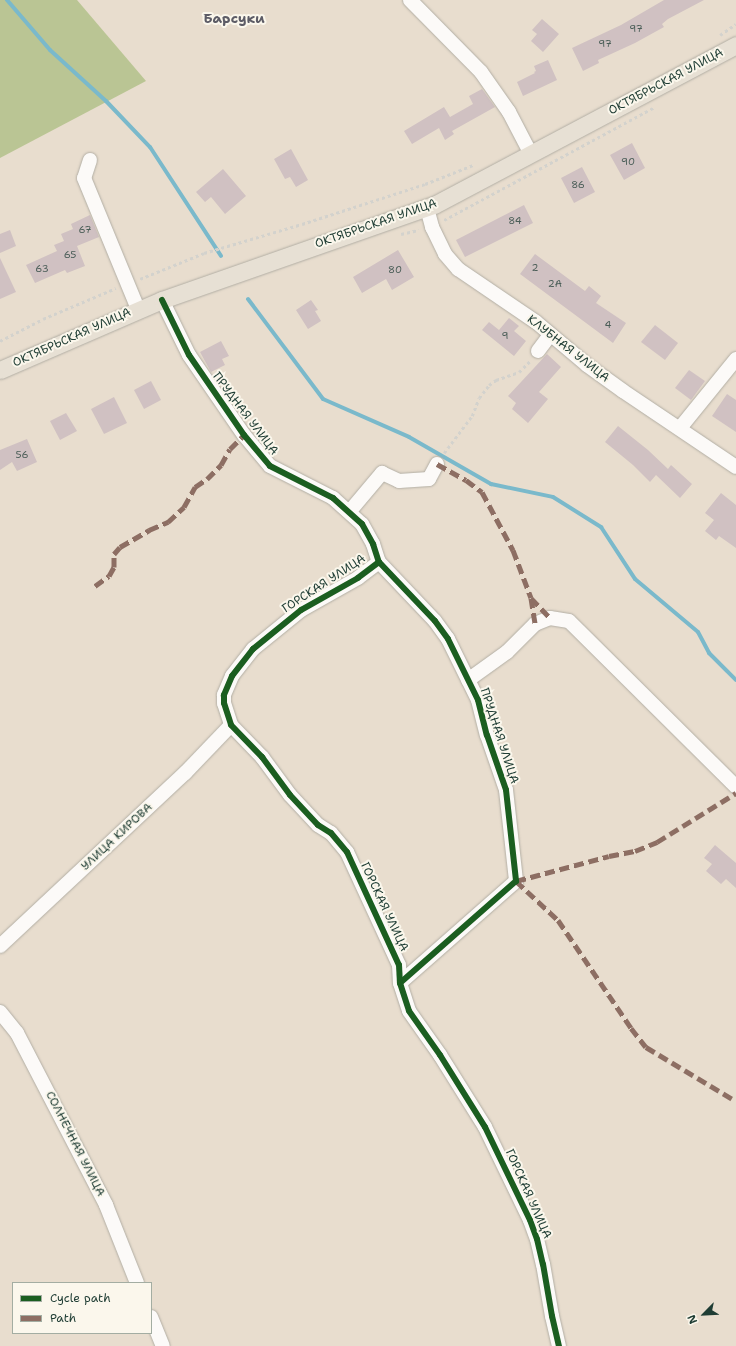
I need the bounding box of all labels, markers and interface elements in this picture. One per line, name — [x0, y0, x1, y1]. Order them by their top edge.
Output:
district label: Барсуки — [203, 10, 265, 26]
house number: 97 — [629, 23, 643, 35]
house number: 97 — [598, 38, 612, 50]
street label: ОКТЯБРЬСКАЯ УЛИЦА — [606, 46, 726, 118]
house number: 90 — [621, 156, 635, 168]
house number: 86 — [571, 179, 585, 191]
street label: ОКТЯБРЬСКАЯ УЛИЦА — [313, 196, 439, 252]
house number: 84 — [508, 215, 522, 227]
house number: 67 — [79, 224, 91, 236]
house number: 65 — [64, 249, 76, 261]
house number: 2 — [532, 262, 538, 274]
house number: 63 — [35, 263, 49, 275]
house number: 80 — [388, 264, 402, 276]
house number: 2А — [548, 278, 562, 290]
street label: ОКТЯБРЬСКАЯ УЛИЦА — [11, 305, 133, 371]
street label: КЛУБНАЯ УЛИЦА — [524, 312, 612, 386]
house number: 4 — [605, 319, 611, 331]
house number: 9 — [502, 330, 508, 342]
street label: ПРУДНАЯ УЛИЦА — [209, 370, 281, 458]
house number: 56 — [16, 449, 28, 461]
street label: ГОРСКАЯ УЛИЦА — [280, 552, 368, 616]
street label: ПРУДНАЯ УЛИЦА — [477, 686, 521, 786]
street label: УЛИЦА КИРОВА — [78, 800, 156, 874]
street label: ГОРСКАЯ УЛИЦА — [357, 860, 411, 954]
street label: СОЛНЕЧНАЯ УЛИЦА — [42, 1089, 108, 1199]
street label: ГОРСКАЯ УЛИЦА — [502, 1147, 554, 1241]
legend — [12, 1282, 152, 1334]
text: Cycle path — [50, 1290, 111, 1306]
north arrow — [684, 1294, 724, 1334]
text: Path — [50, 1310, 76, 1326]
text: N — [684, 1312, 701, 1326]

